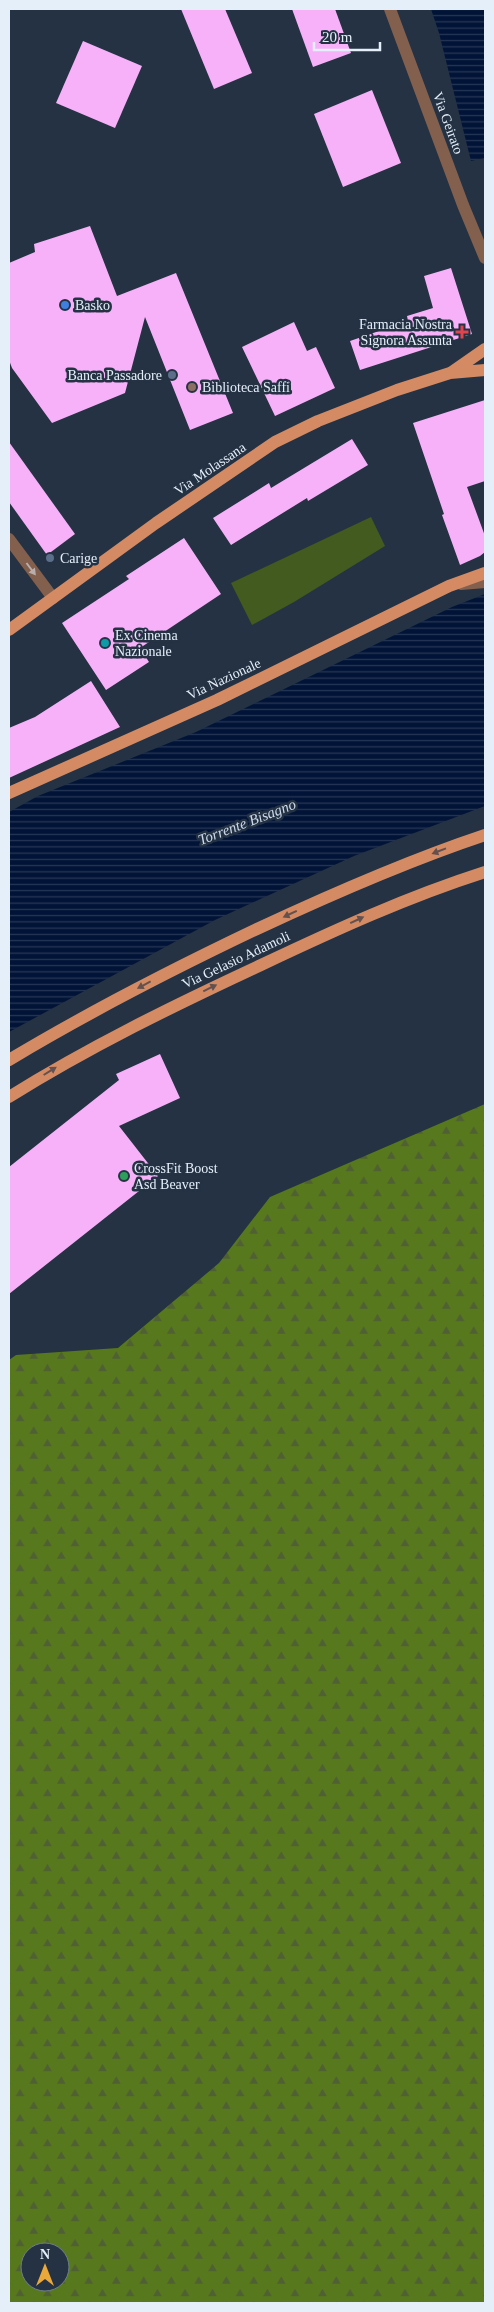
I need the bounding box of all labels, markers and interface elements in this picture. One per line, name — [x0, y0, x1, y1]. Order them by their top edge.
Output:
scale bar — [314, 20, 380, 52]
text: 20 m — [322, 29, 353, 45]
street label: Via Geirato — [430, 90, 466, 156]
place label: Basko — [75, 298, 110, 313]
marker: Basko — [59, 299, 71, 311]
place label: Farmacia Nostra Signora Assunta — [359, 317, 453, 348]
marker: Farmacia Nostra Signora Assunta — [456, 326, 468, 338]
place label: Banca Passadore — [68, 368, 162, 383]
marker: Banca Passadore — [166, 369, 178, 381]
place label: Biblioteca Saffi — [202, 380, 290, 395]
marker: Biblioteca Saffi — [186, 381, 198, 393]
street label: Via Molassana — [172, 439, 249, 498]
place label: Carige — [60, 551, 97, 566]
marker: Carige — [44, 552, 56, 564]
one-way arrow — [26, 562, 36, 576]
place label: Ex Cinema Nazionale — [115, 628, 178, 659]
marker: Ex Cinema Nazionale — [99, 637, 111, 649]
street label: Via Nazionale — [185, 655, 263, 703]
water label: Torrente Bisagno — [196, 796, 299, 848]
one-way arrow — [431, 847, 446, 855]
one-way arrow — [283, 910, 297, 918]
one-way arrow — [350, 915, 364, 923]
street label: Via Gelasio Adamoli — [180, 928, 292, 992]
one-way arrow — [137, 981, 150, 990]
one-way arrow — [203, 984, 217, 992]
one-way arrow — [43, 1067, 57, 1076]
place label: CrossFit Boost Asd Beaver — [134, 1161, 218, 1192]
marker: CrossFit Boost Asd Beaver — [118, 1170, 130, 1182]
north arrow — [20, 2242, 70, 2292]
text: N — [40, 2247, 50, 2262]

